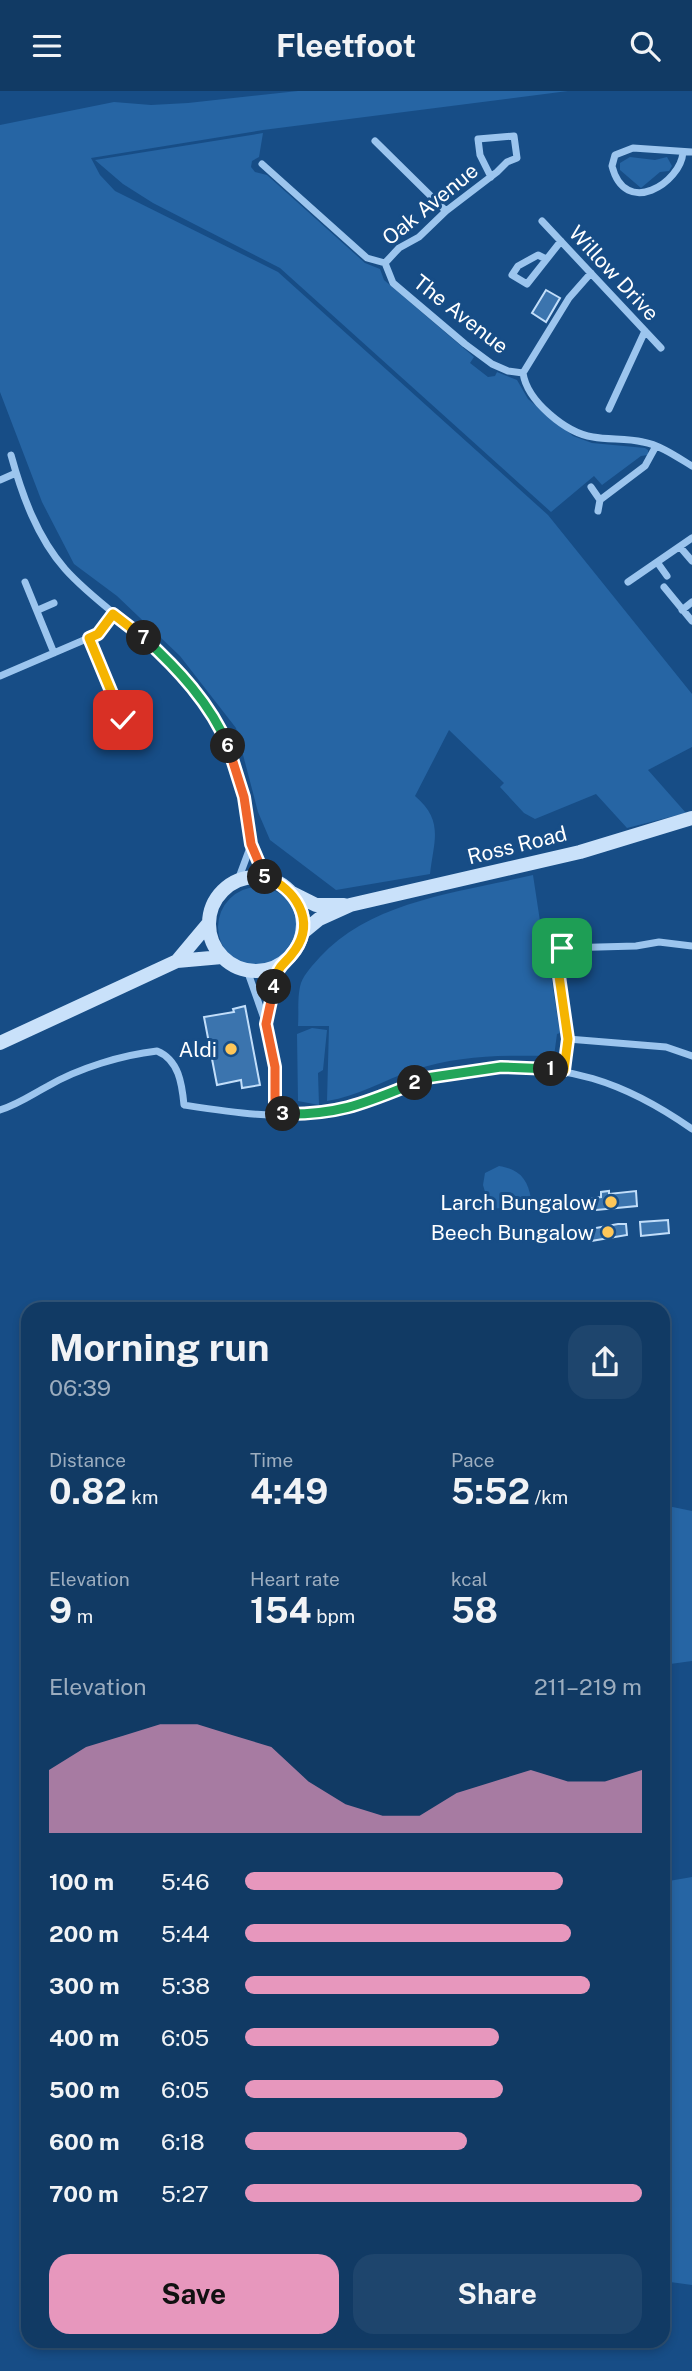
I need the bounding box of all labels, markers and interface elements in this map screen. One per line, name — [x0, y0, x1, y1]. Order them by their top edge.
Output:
icon: menu — [28, 27, 66, 65]
text: Fleetfoot — [276, 27, 416, 64]
icon: search — [626, 27, 664, 65]
street label: Oak Avenue — [377, 158, 483, 250]
street label: Willow Drive — [564, 220, 664, 326]
street label: The Avenue — [409, 269, 513, 359]
pin: 7 — [127, 621, 162, 655]
text: 7 — [138, 626, 149, 648]
pin — [93, 690, 153, 750]
icon: check — [104, 701, 142, 739]
pin: 6 — [210, 729, 246, 763]
text: 6 — [221, 734, 234, 756]
street label: Ross Road — [465, 821, 569, 869]
pin: 5 — [247, 859, 282, 895]
text: 5 — [258, 865, 271, 887]
pin — [532, 918, 592, 978]
icon: arrive — [543, 929, 581, 967]
pin: 4 — [256, 969, 292, 1005]
text: 4 — [267, 975, 280, 997]
place label: Aldi — [178, 1037, 217, 1062]
marker: Aldi — [223, 1041, 239, 1057]
pin: 1 — [534, 1051, 568, 1087]
text: 1 — [546, 1057, 555, 1079]
pin: 2 — [398, 1065, 432, 1101]
text: 2 — [408, 1071, 421, 1093]
pin: 3 — [266, 1097, 300, 1131]
text: 3 — [276, 1102, 289, 1124]
place label: Larch Bungalow — [440, 1190, 597, 1215]
marker: Larch Bungalow — [603, 1194, 619, 1210]
place label: Beech Bungalow — [431, 1220, 594, 1245]
marker: Beech Bungalow — [600, 1224, 616, 1240]
text: Morning run — [49, 1325, 270, 1370]
button: share — [568, 1325, 642, 1399]
text: 06:39 — [49, 1374, 111, 1401]
text: Distance — [49, 1449, 126, 1471]
text: Time — [250, 1449, 293, 1471]
text: Pace — [451, 1449, 494, 1471]
text: 0.82 — [49, 1471, 127, 1512]
text: 4:49 — [250, 1471, 328, 1512]
text: 5:52 — [451, 1471, 530, 1512]
text: km — [127, 1486, 158, 1508]
text: /km — [530, 1486, 568, 1508]
text: Elevation — [49, 1568, 130, 1590]
text: Heart rate — [250, 1568, 340, 1590]
text: kcal — [451, 1568, 488, 1590]
text: 9 — [49, 1590, 72, 1631]
text: 154 — [250, 1590, 312, 1631]
text: 58 — [451, 1590, 498, 1631]
text: m — [72, 1605, 93, 1627]
text: bpm — [312, 1605, 355, 1627]
text: Elevation — [49, 1673, 147, 1700]
text: 211–219 m — [534, 1673, 642, 1700]
text: 100 m — [49, 1868, 114, 1895]
text: 5:46 — [161, 1868, 210, 1895]
text: 200 m — [49, 1920, 119, 1947]
text: 5:44 — [161, 1920, 210, 1947]
text: 300 m — [49, 1972, 120, 1999]
text: 5:38 — [161, 1972, 210, 1999]
text: 400 m — [49, 2024, 119, 2051]
text: 6:05 — [161, 2024, 209, 2051]
text: 500 m — [49, 2076, 120, 2103]
text: 6:05 — [161, 2076, 209, 2103]
text: 600 m — [49, 2128, 119, 2155]
text: 6:18 — [161, 2128, 205, 2155]
text: 700 m — [49, 2180, 119, 2207]
text: 5:27 — [161, 2180, 209, 2207]
button: Save — [49, 2254, 339, 2334]
button: Share — [353, 2254, 642, 2334]

